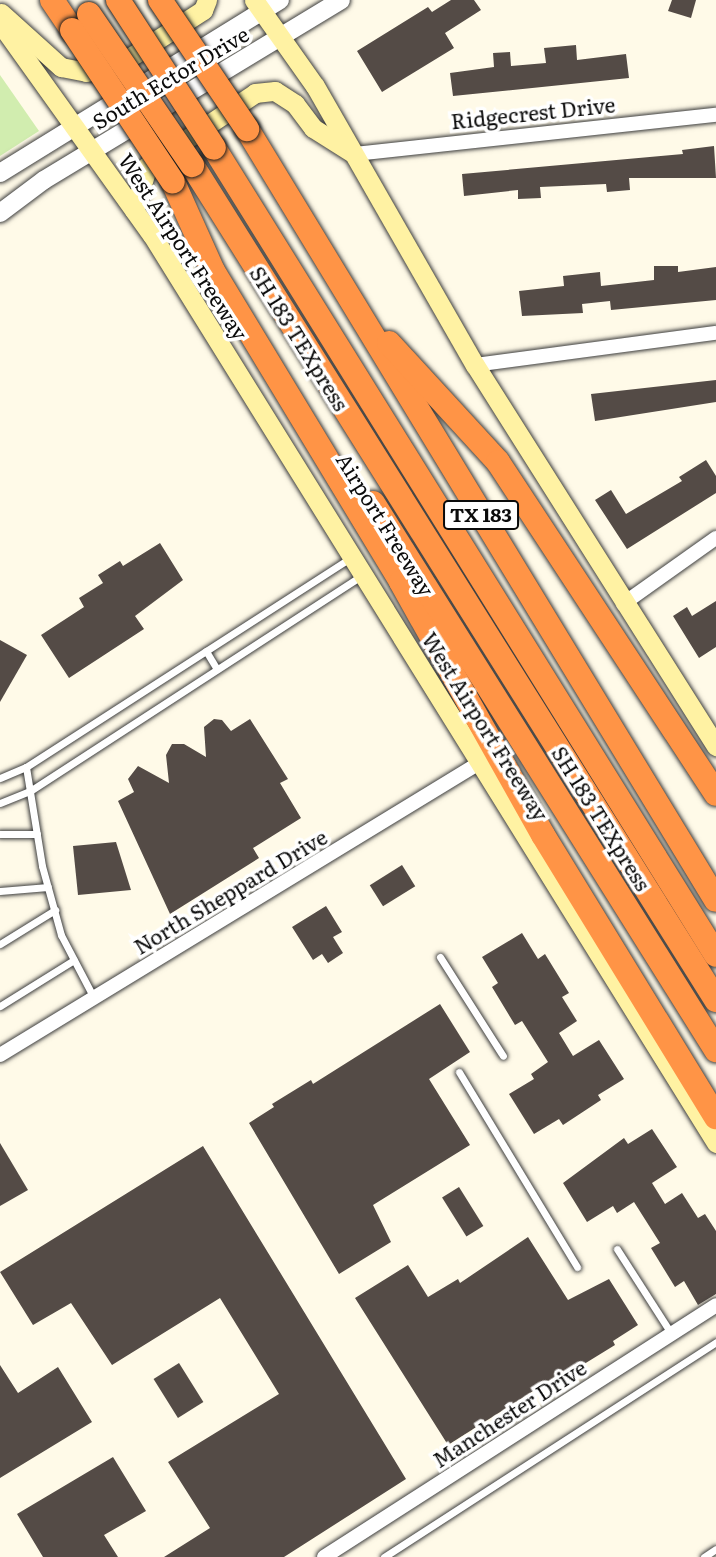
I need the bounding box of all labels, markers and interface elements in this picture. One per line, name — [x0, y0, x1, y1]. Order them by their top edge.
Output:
street label: South Ector Drive — [87, 20, 253, 134]
street label: Ridgecrest Drive — [450, 91, 616, 133]
street label: West Airport Freeway — [114, 148, 254, 344]
street label: SH 183 TEXpress — [245, 261, 355, 415]
street label: Airport Freeway — [332, 448, 440, 600]
road number: TX 183 — [442, 500, 520, 530]
street label: West Airport Freeway — [418, 627, 554, 825]
street label: SH 183 TEXpress — [547, 741, 657, 895]
street label: North Sheppard Drive — [129, 823, 331, 959]
street label: Manchester Drive — [428, 1354, 590, 1472]

